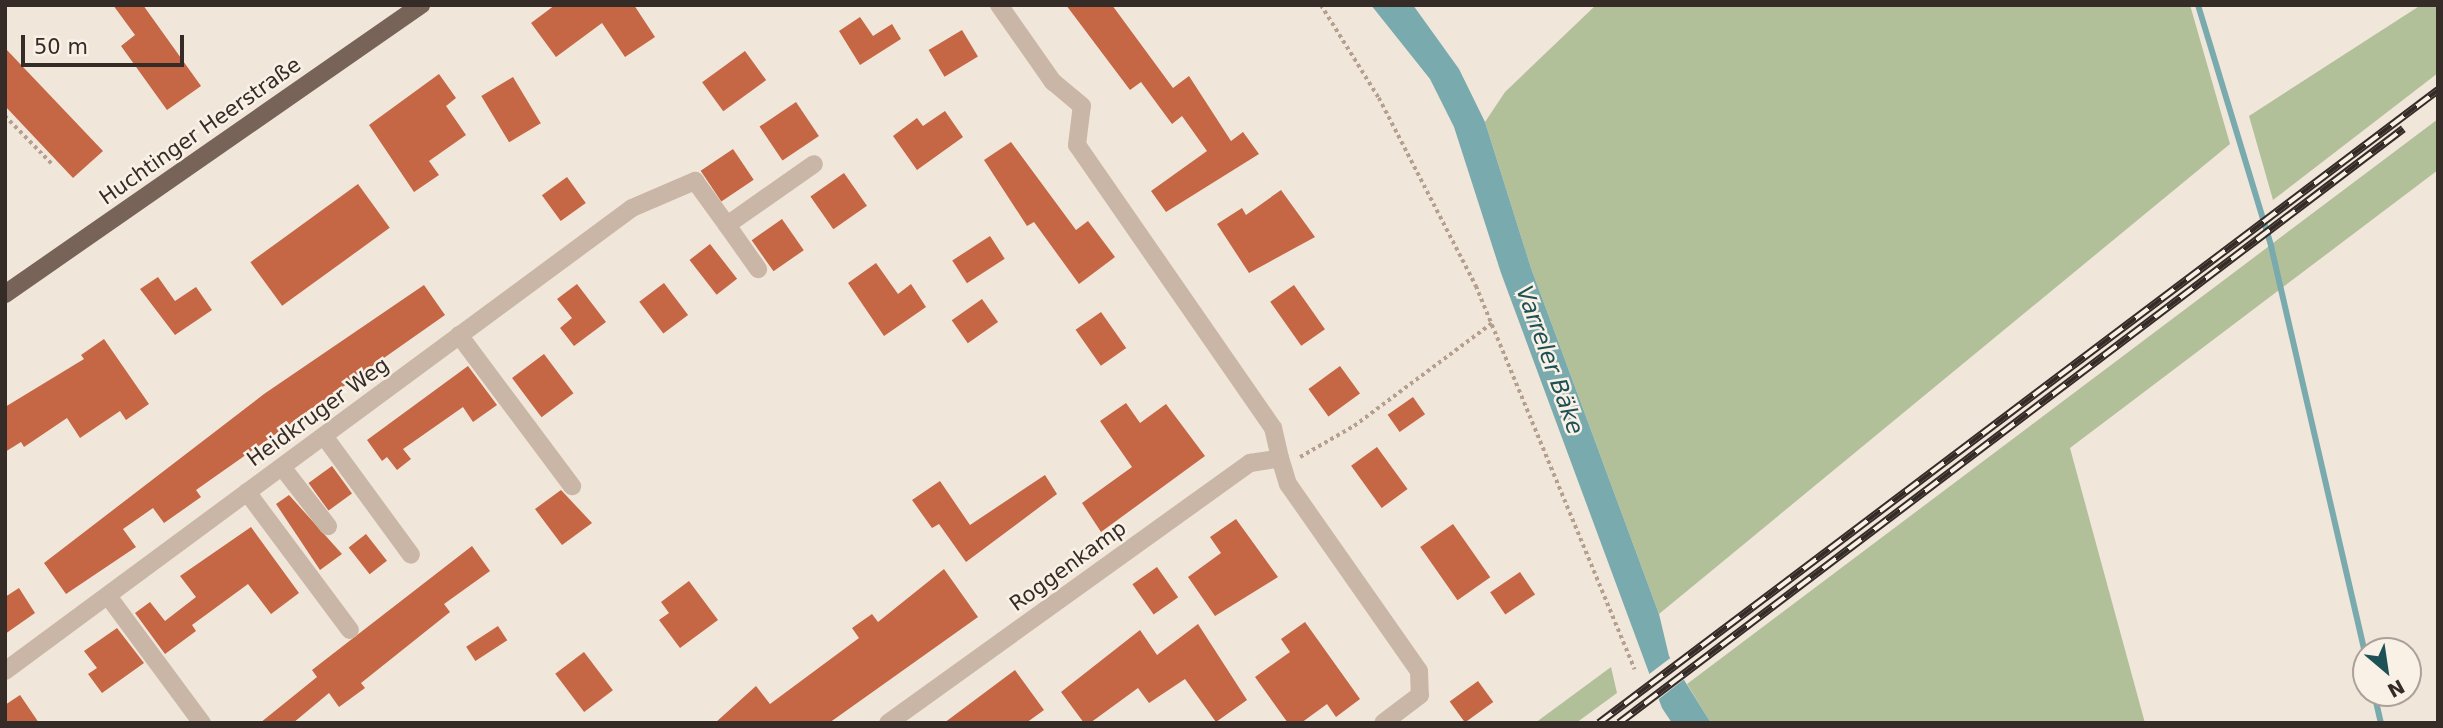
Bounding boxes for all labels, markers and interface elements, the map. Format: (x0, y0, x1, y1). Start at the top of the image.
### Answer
scale bar (24, 21, 187, 65)
text: 50 m (34, 35, 88, 59)
street label: Huchtinger Heerstraße (94, 52, 306, 210)
water label: Varreler Bäke (1510, 282, 1590, 438)
street label: Heidkruger Weg (242, 352, 394, 472)
street label: Roggenkamp (1005, 515, 1131, 617)
north arrow (2352, 637, 2422, 707)
text: N (2384, 675, 2409, 702)

